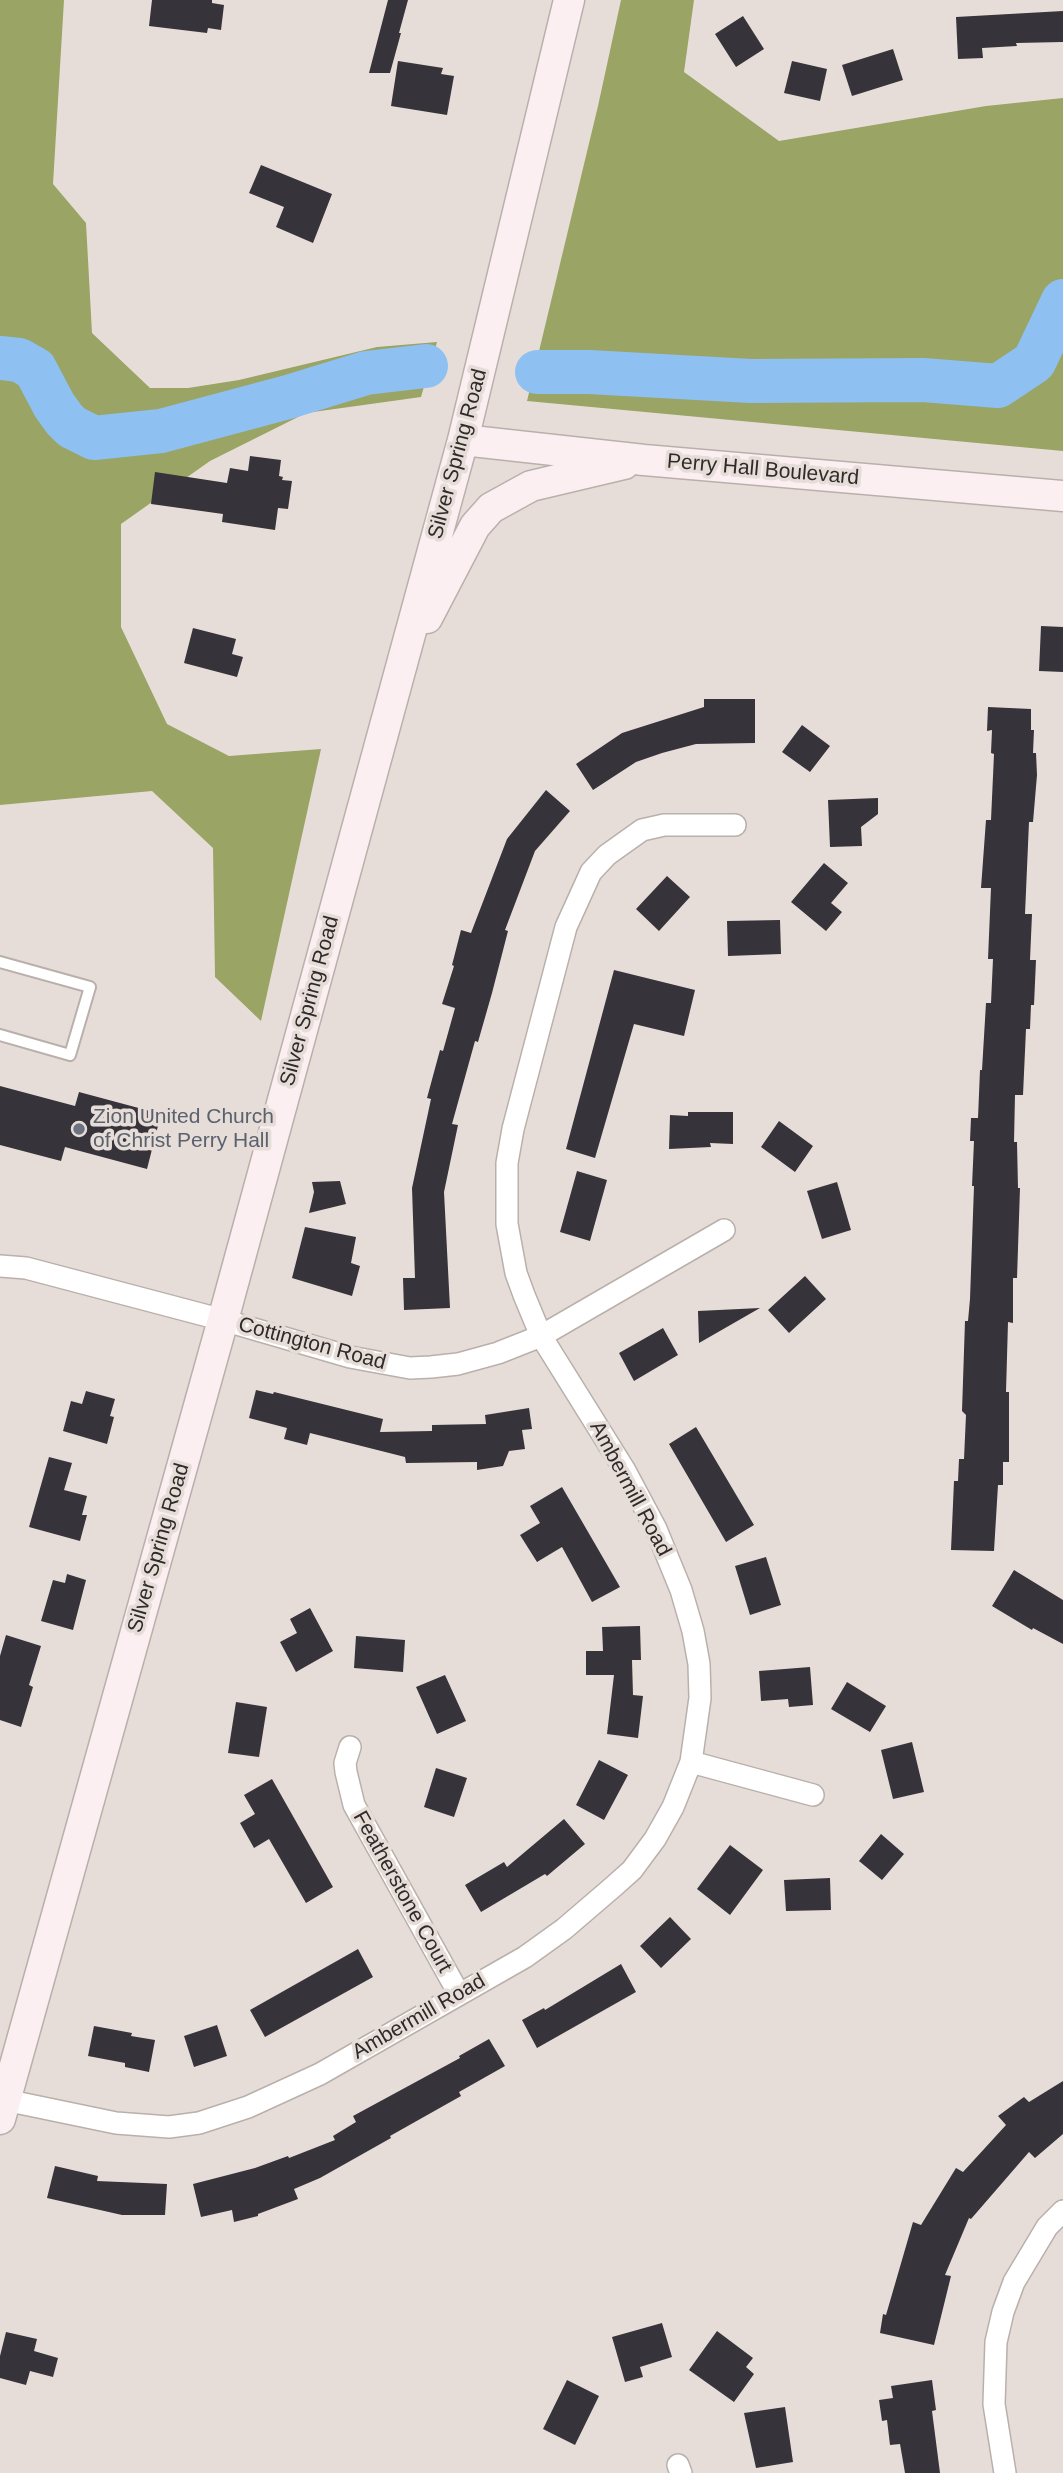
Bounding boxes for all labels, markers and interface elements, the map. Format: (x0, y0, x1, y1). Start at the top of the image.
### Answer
street label: Silver Spring Road (423, 366, 493, 542)
street label: Perry Hall Boulevard (666, 449, 860, 491)
street label: Silver Spring Road (275, 913, 345, 1089)
place label: Zion United Church of Christ Perry Hall (93, 1104, 274, 1154)
marker: Zion United Church of Christ Perry Hall (71, 1121, 87, 1137)
street label: Cottington Road (235, 1312, 389, 1376)
street label: Ambermill Road (584, 1417, 676, 1561)
street label: Silver Spring Road (123, 1460, 195, 1636)
street label: Featherstone Court (347, 1807, 457, 1977)
street label: Ambermill Road (348, 1969, 490, 2065)

